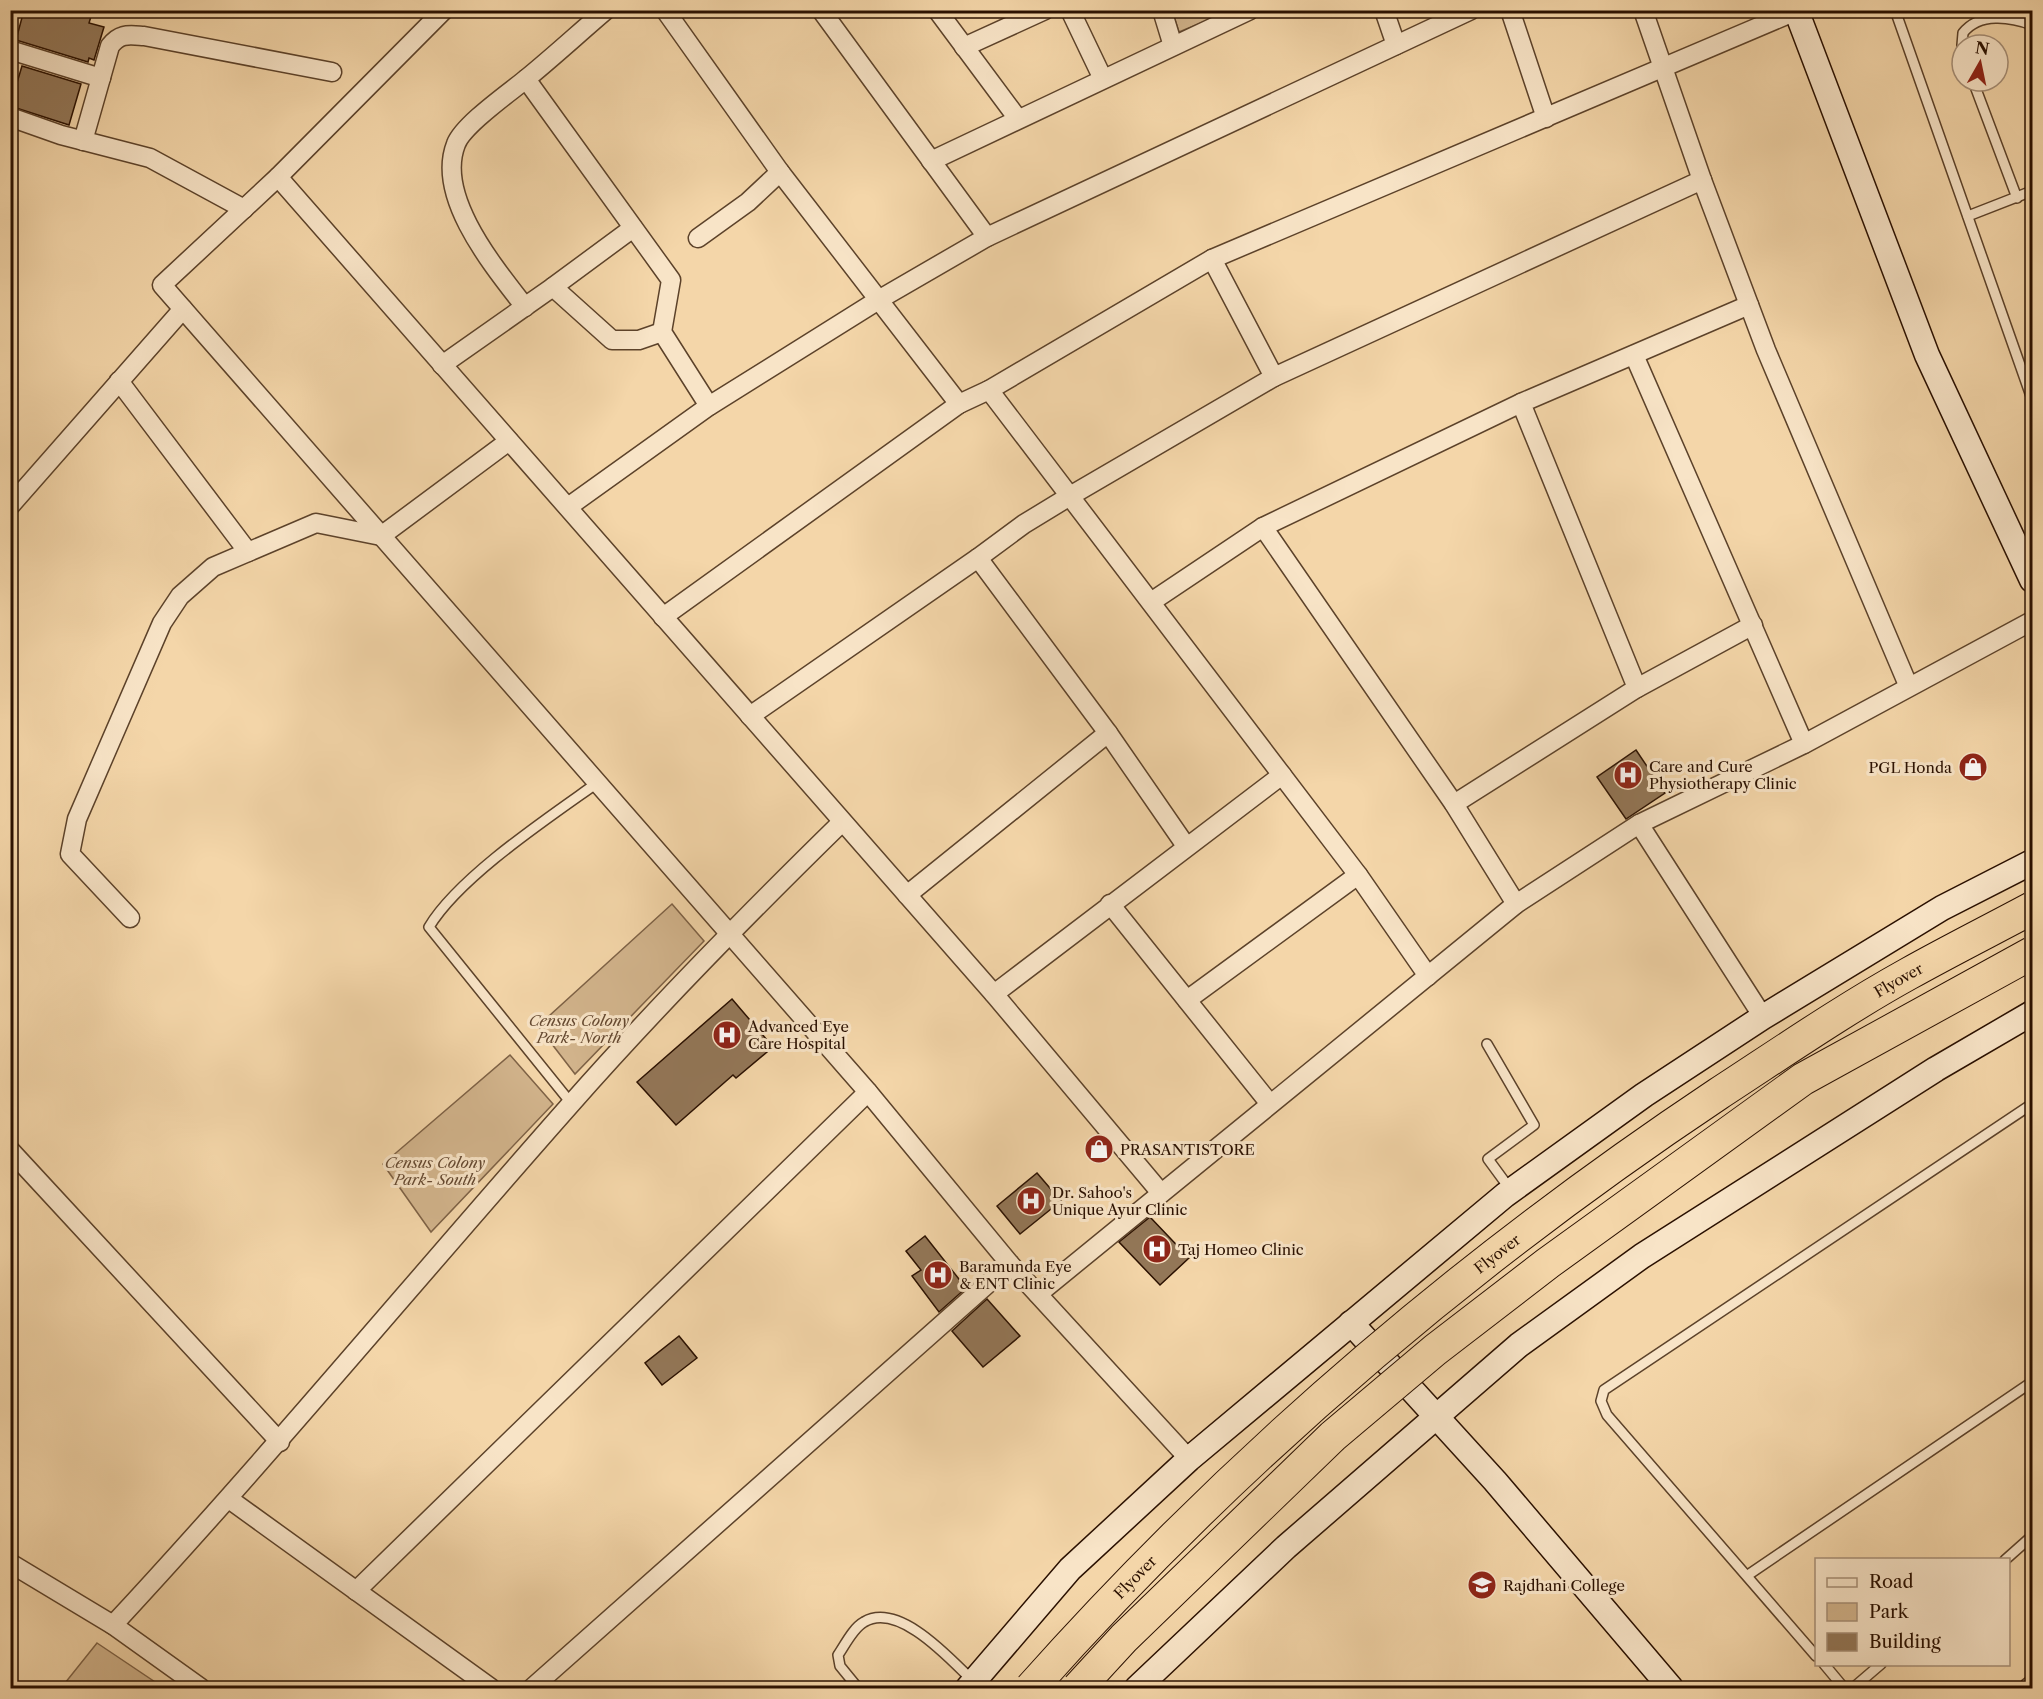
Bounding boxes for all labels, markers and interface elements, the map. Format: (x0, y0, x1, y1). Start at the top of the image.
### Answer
north arrow (1950, 33, 2010, 93)
text: N (1974, 37, 1991, 59)
shop icon: PGL Honda (1957, 751, 1989, 783)
place label: Care and Cure Physiotherapy Clinic (1649, 757, 1797, 793)
place label: PGL Honda (1868, 758, 1952, 777)
hospital icon: Care and Cure Physiotherapy Clinic (1612, 759, 1644, 791)
street label: Flyover (1870, 958, 1926, 1001)
park label: Census Colony Park- North (529, 1011, 630, 1047)
place label: Advanced Eye Care Hospital (747, 1017, 849, 1053)
hospital icon: Advanced Eye Care Hospital (711, 1019, 743, 1051)
shop icon: PRASANTISTORE (1083, 1133, 1115, 1165)
place label: PRASANTISTORE (1120, 1140, 1255, 1159)
park label: Census Colony Park- South (385, 1153, 486, 1189)
place label: Dr. Sahoo's Unique Ayur Clinic (1052, 1183, 1188, 1219)
hospital icon: Dr. Sahoo's Unique Ayur Clinic (1015, 1185, 1047, 1217)
street label: Flyover (1470, 1229, 1524, 1277)
hospital icon: Taj Homeo Clinic (1141, 1233, 1173, 1265)
place label: Taj Homeo Clinic (1178, 1240, 1304, 1259)
place label: Baramunda Eye & ENT Clinic (959, 1257, 1072, 1293)
hospital icon: Baramunda Eye & ENT Clinic (922, 1259, 954, 1291)
street label: Flyover (1109, 1551, 1160, 1602)
legend (1815, 1558, 2010, 1666)
school or university icon: Rajdhani College (1466, 1569, 1498, 1601)
text: Road (1869, 1571, 1914, 1593)
place label: Rajdhani College (1503, 1576, 1625, 1595)
text: Park (1869, 1601, 1910, 1623)
text: Building (1869, 1631, 1941, 1653)

